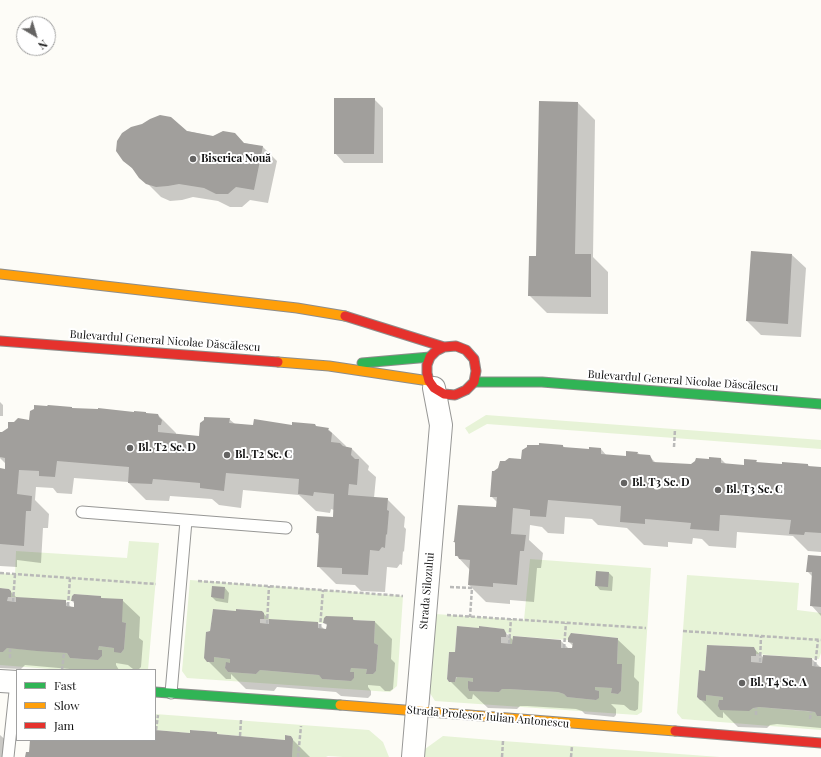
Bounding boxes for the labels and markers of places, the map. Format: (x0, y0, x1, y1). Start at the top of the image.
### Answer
place label: Biserica Nouă (201, 152, 271, 166)
marker: Biserica Nouă (188, 154, 198, 164)
place label: Bl. T2 Sc. D (138, 441, 196, 455)
marker: Bl. T2 Sc. D (125, 443, 135, 453)
place label: Bl. T2 Sc. C (235, 448, 292, 462)
marker: Bl. T2 Sc. C (222, 450, 232, 460)
place label: Bl. T3 Sc. D (632, 476, 689, 490)
marker: Bl. T3 Sc. D (619, 478, 629, 488)
place label: Bl. T3 Sc. C (726, 483, 783, 497)
marker: Bl. T3 Sc. C (713, 485, 723, 495)
place label: Bl. T4 Sc. A (750, 676, 807, 690)
marker: Bl. T4 Sc. A (737, 678, 747, 688)

